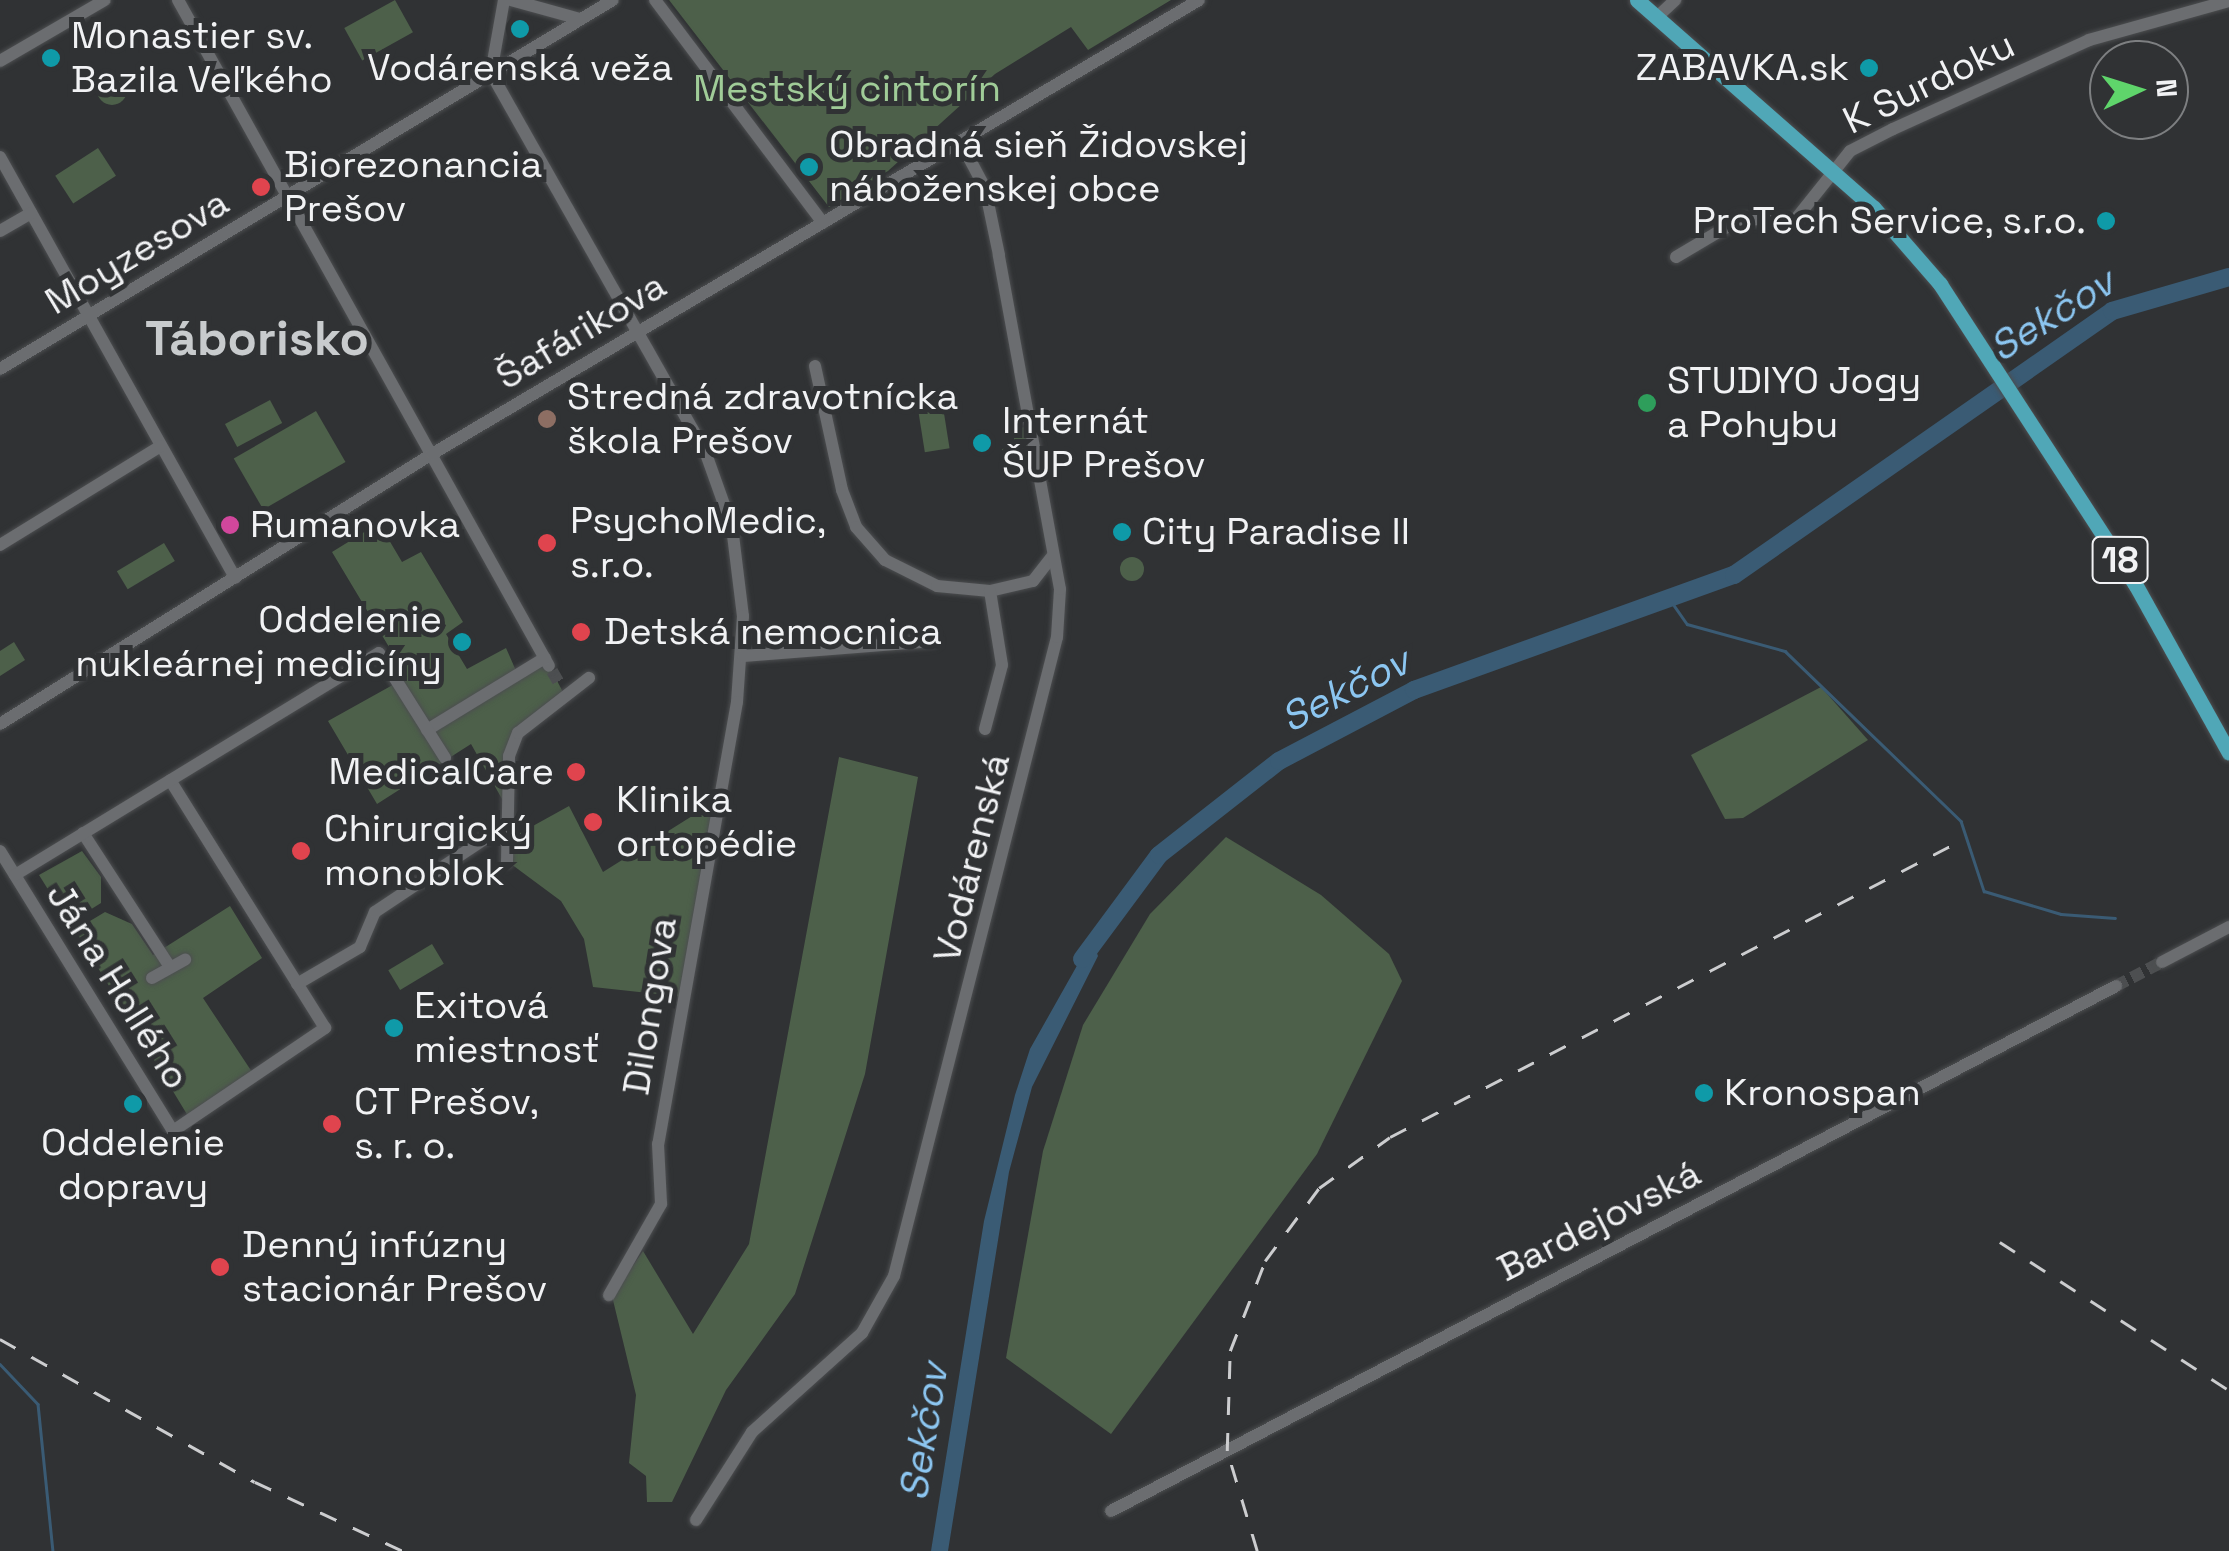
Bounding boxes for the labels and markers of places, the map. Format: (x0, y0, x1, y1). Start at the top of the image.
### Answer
place label: Monastier sv. Bazila Veľkého (71, 13, 333, 102)
marker: Vodárenská veža (509, 18, 531, 40)
place label: Vodárenská veža (367, 45, 673, 91)
place label: ZABAVKA.sk (1636, 45, 1849, 91)
marker: Monastier sv. Bazila Veľkého (40, 47, 62, 69)
marker: ZABAVKA.sk (1858, 57, 1880, 79)
place label: Obradná sieň Židovskej náboženskej obce (829, 122, 1248, 212)
place label: Biorezonancia Prešov (284, 142, 542, 232)
marker: Obradná sieň Židovskej náboženskej obce (798, 156, 820, 178)
marker: Biorezonancia Prešov (248, 174, 274, 200)
place label: ProTech Service, s.r.o. (1691, 198, 2086, 244)
marker: ProTech Service, s.r.o. (2095, 210, 2117, 232)
place label: STUDIYO Jogy a Pohybu (1667, 358, 1921, 448)
place label: Stredná zdravotnícka škola Prešov (567, 374, 958, 464)
marker: STUDIYO Jogy a Pohybu (1636, 392, 1658, 414)
place label: Internát ŠUP Prešov (1002, 398, 1205, 488)
marker: Stredná zdravotnícka škola Prešov (536, 408, 558, 430)
marker: Internát ŠUP Prešov (971, 432, 993, 454)
place label: PsychoMedic, s.r.o. (570, 498, 826, 588)
place label: Rumanovka (250, 502, 460, 548)
place label: City Paradise II (1142, 509, 1410, 555)
marker: Rumanovka (219, 514, 241, 536)
marker: City Paradise II (1111, 521, 1133, 543)
marker: PsychoMedic, s.r.o. (534, 530, 560, 556)
place label: Oddelenie nukleárnej medicíny (75, 597, 442, 686)
place label: Detská nemocnica (604, 609, 942, 655)
marker: Detská nemocnica (568, 619, 594, 645)
marker: Oddelenie nukleárnej medicíny (451, 631, 473, 653)
place label: MedicalCare (329, 749, 554, 795)
marker: MedicalCare (563, 759, 589, 785)
place label: Klinika ortopédie (616, 777, 797, 866)
place label: Chirurgický monoblok (324, 806, 532, 896)
marker: Klinika ortopédie (580, 809, 606, 835)
marker: Chirurgický monoblok (288, 838, 314, 864)
place label: Exitová miestnosť (414, 983, 599, 1072)
marker: Exitová miestnosť (383, 1017, 405, 1039)
place label: Kronospan (1724, 1070, 1921, 1116)
place label: CT Prešov, s. r. o. (354, 1079, 540, 1168)
marker: Kronospan (1693, 1082, 1715, 1104)
marker: Oddelenie dopravy (122, 1093, 144, 1115)
marker: CT Prešov, s. r. o. (319, 1111, 345, 1137)
place label: Oddelenie dopravy (41, 1120, 225, 1210)
place label: Denný infúzny stacionár Prešov (242, 1222, 547, 1312)
marker: Denný infúzny stacionár Prešov (207, 1254, 233, 1280)

